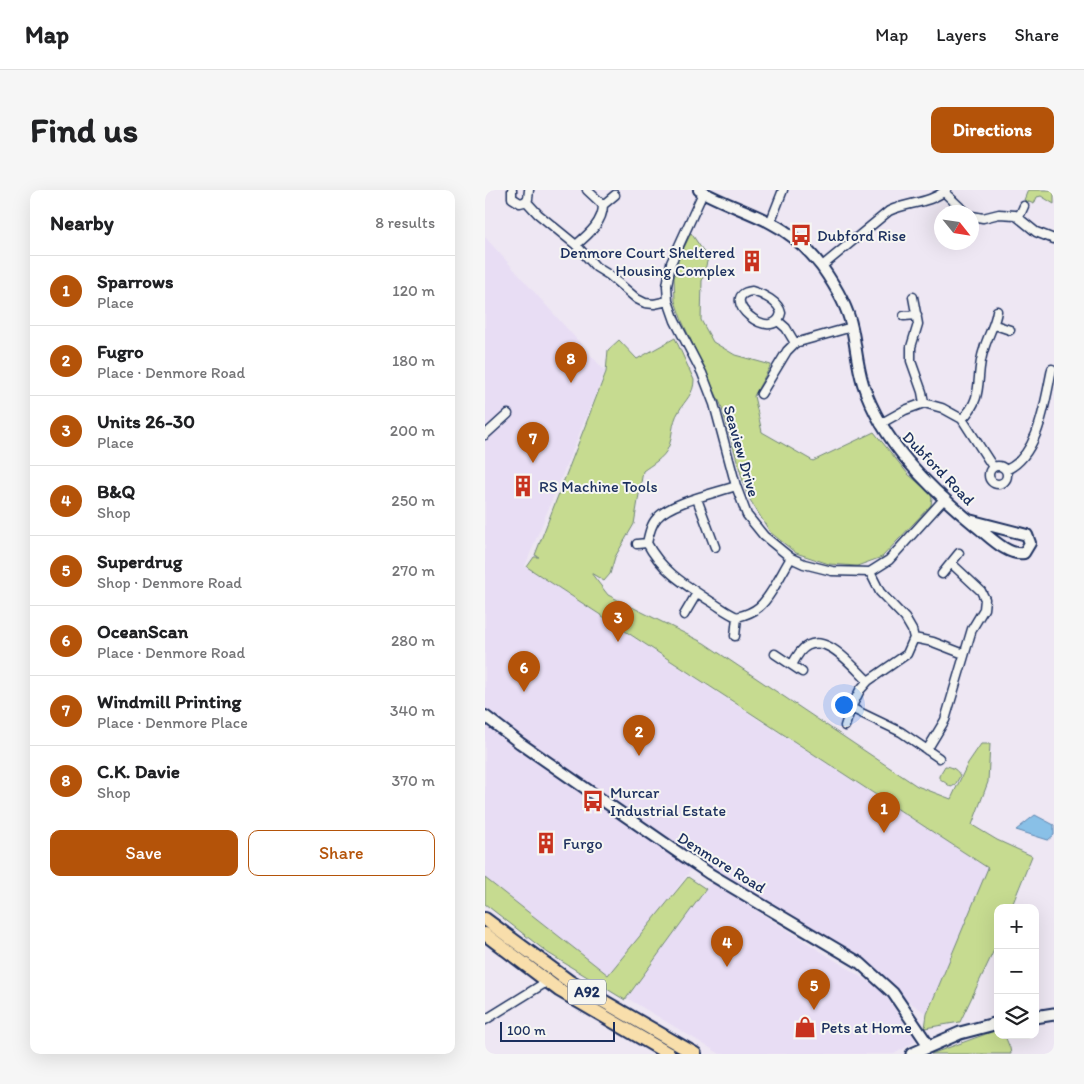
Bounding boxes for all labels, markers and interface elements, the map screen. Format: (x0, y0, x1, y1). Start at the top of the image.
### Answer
text: Map (25, 20, 69, 49)
text: Map (875, 24, 908, 46)
text: Layers (936, 24, 986, 46)
text: Share (1014, 24, 1059, 46)
button: Directions (931, 107, 1054, 153)
text: Find us (30, 109, 138, 151)
north arrow (934, 205, 979, 250)
text: Nearby (50, 210, 114, 235)
text: 8 results (375, 213, 435, 232)
bus stop icon: Dubford Rise (788, 222, 814, 248)
place label: Dubford Rise (817, 226, 906, 245)
place label: Denmore Court Sheltered Housing Complex (560, 243, 735, 280)
building icon: Denmore Court Sheltered Housing Complex (739, 248, 765, 274)
text: Sparrows (97, 270, 173, 293)
text: 1 (62, 281, 70, 300)
text: 120 m (392, 281, 435, 300)
text: Place (97, 293, 134, 312)
text: Fugro (97, 340, 144, 363)
pin: 8 (555, 342, 587, 383)
text: 2 (62, 351, 70, 370)
text: 180 m (392, 351, 435, 370)
text: Place · Denmore Road (97, 363, 245, 382)
street label: Seaview Drive (719, 403, 764, 499)
text: Units 26-30 (97, 410, 195, 433)
text: 3 (62, 421, 70, 440)
text: 200 m (390, 421, 435, 440)
pin: 7 (517, 422, 549, 463)
street label: Dubford Road (899, 427, 979, 510)
text: Place (97, 433, 134, 452)
building icon: RS Machine Tools (510, 473, 536, 499)
place label: RS Machine Tools (539, 477, 658, 496)
text: B&Q (97, 480, 135, 503)
text: 4 (61, 491, 71, 510)
text: 250 m (391, 491, 435, 510)
text: Shop (97, 503, 131, 522)
text: Superdrug (97, 550, 183, 573)
text: 5 (62, 561, 70, 580)
text: 270 m (392, 561, 435, 580)
text: Shop · Denmore Road (97, 573, 242, 592)
pin: 3 (602, 601, 634, 642)
text: OceanScan (97, 620, 188, 643)
text: 6 (62, 631, 70, 650)
text: 280 m (391, 631, 435, 650)
text: Place · Denmore Road (97, 643, 245, 662)
pin: 6 (508, 651, 540, 692)
text: Windmill Printing (97, 690, 241, 713)
your location (831, 692, 857, 718)
text: 7 (62, 701, 70, 720)
text: 340 m (390, 701, 435, 720)
text: Place · Denmore Place (97, 713, 248, 732)
pin: 2 (623, 715, 655, 756)
text: C.K. Davie (97, 760, 180, 783)
text: 8 (62, 771, 70, 790)
text: 370 m (391, 771, 435, 790)
text: Shop (97, 783, 131, 802)
place label: Murcar Industrial Estate (610, 783, 726, 820)
bus stop icon: Murcar Industrial Estate (580, 788, 606, 814)
pin: 1 (868, 792, 900, 833)
street label: Denmore Road (674, 828, 769, 897)
button: Save (50, 830, 238, 876)
button: Share (248, 830, 435, 876)
building icon: Furgo (533, 830, 559, 856)
place label: Furgo (563, 834, 603, 853)
map controls (994, 904, 1039, 1039)
button: + (994, 904, 1039, 949)
pin: 4 (711, 926, 743, 967)
button: − (994, 949, 1039, 994)
pin: 5 (798, 969, 830, 1010)
road number: A92 (568, 980, 606, 1004)
button: layers (994, 994, 1039, 1039)
shop icon: Pets at Home (792, 1014, 818, 1040)
place label: Pets at Home (821, 1018, 912, 1037)
scale bar (500, 1019, 615, 1042)
text: 100 m (507, 1022, 546, 1039)

